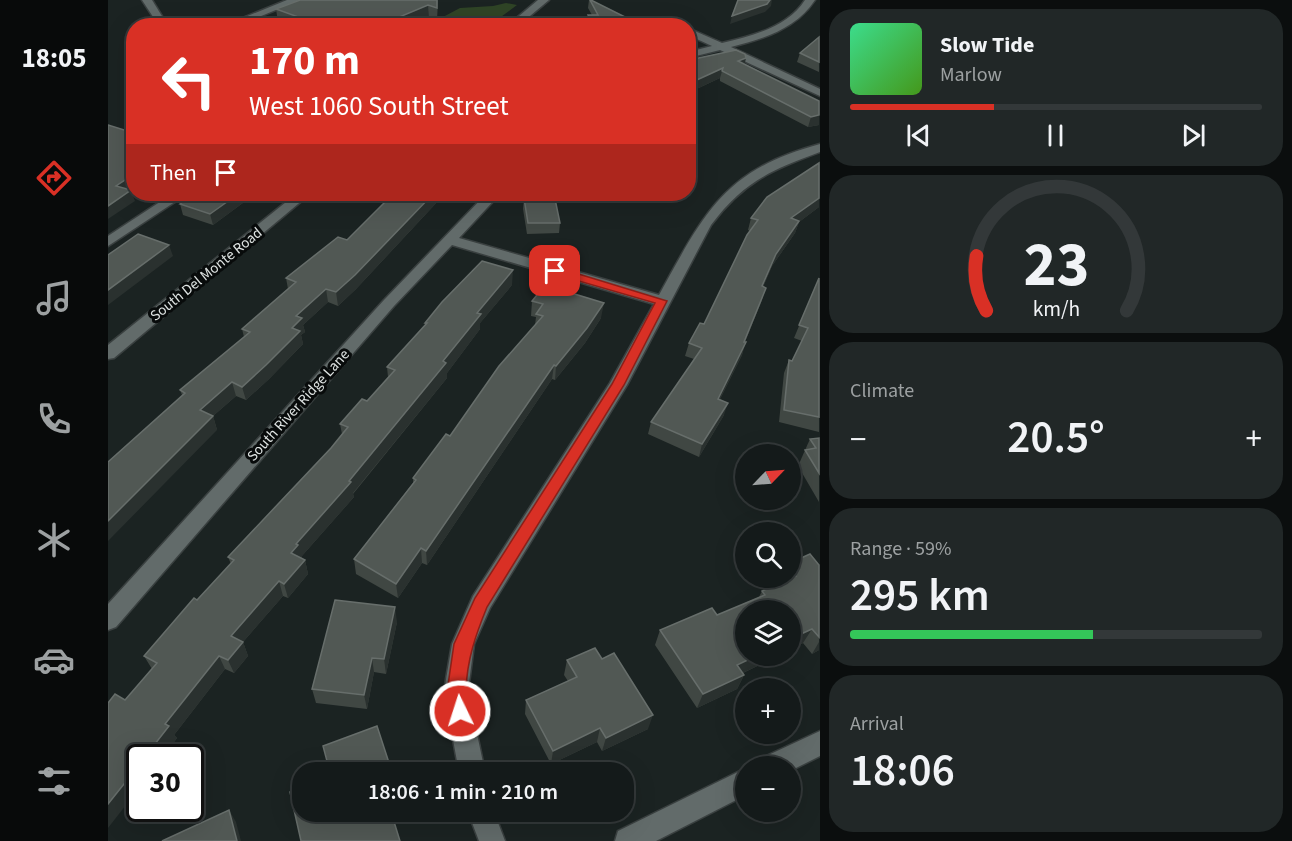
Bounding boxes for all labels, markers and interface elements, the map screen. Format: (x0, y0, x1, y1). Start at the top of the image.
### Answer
text: Slow Tide (940, 29, 1034, 61)
text: 170 m (249, 31, 360, 91)
text: 18:05 (21, 39, 87, 78)
icon: left (150, 42, 228, 120)
text: Marlow (940, 61, 1002, 89)
text: West 1060 South Street (249, 87, 509, 126)
icon: previous (902, 119, 935, 152)
icon: pause (1039, 119, 1072, 152)
icon: next (1177, 119, 1210, 152)
icon: arrive (209, 156, 242, 189)
icon: directions (33, 157, 75, 199)
text: Then (150, 157, 197, 189)
text: 23 (1023, 221, 1089, 310)
street label: South Del Monte Road (146, 223, 267, 326)
pin (529, 245, 580, 296)
icon: arrive (538, 254, 571, 287)
icon: music (33, 277, 75, 319)
text: km/h (1032, 295, 1080, 326)
street label: South River Ridge Lane (242, 345, 354, 466)
text: Climate (850, 377, 914, 405)
icon: phone (33, 398, 75, 440)
text: 20.5° (1007, 406, 1105, 470)
text: − (850, 416, 866, 463)
text: + (1246, 416, 1262, 463)
north arrow (735, 444, 801, 510)
map controls (735, 444, 801, 822)
icon: climate (33, 519, 75, 561)
button: search (735, 522, 801, 588)
text: Range · 59% (850, 535, 951, 563)
text: 295 km (850, 564, 990, 628)
button: layers (735, 600, 801, 666)
icon: car (33, 639, 75, 681)
button: + (735, 678, 801, 744)
position arrow (428, 679, 492, 743)
text: Arrival (850, 710, 904, 738)
text: 18:06 (850, 739, 955, 803)
speed limit sign: 30 (126, 744, 204, 822)
button: − (735, 756, 801, 822)
icon: filters (33, 760, 75, 802)
text: 18:06 · 1 min · 210 m (368, 776, 558, 808)

